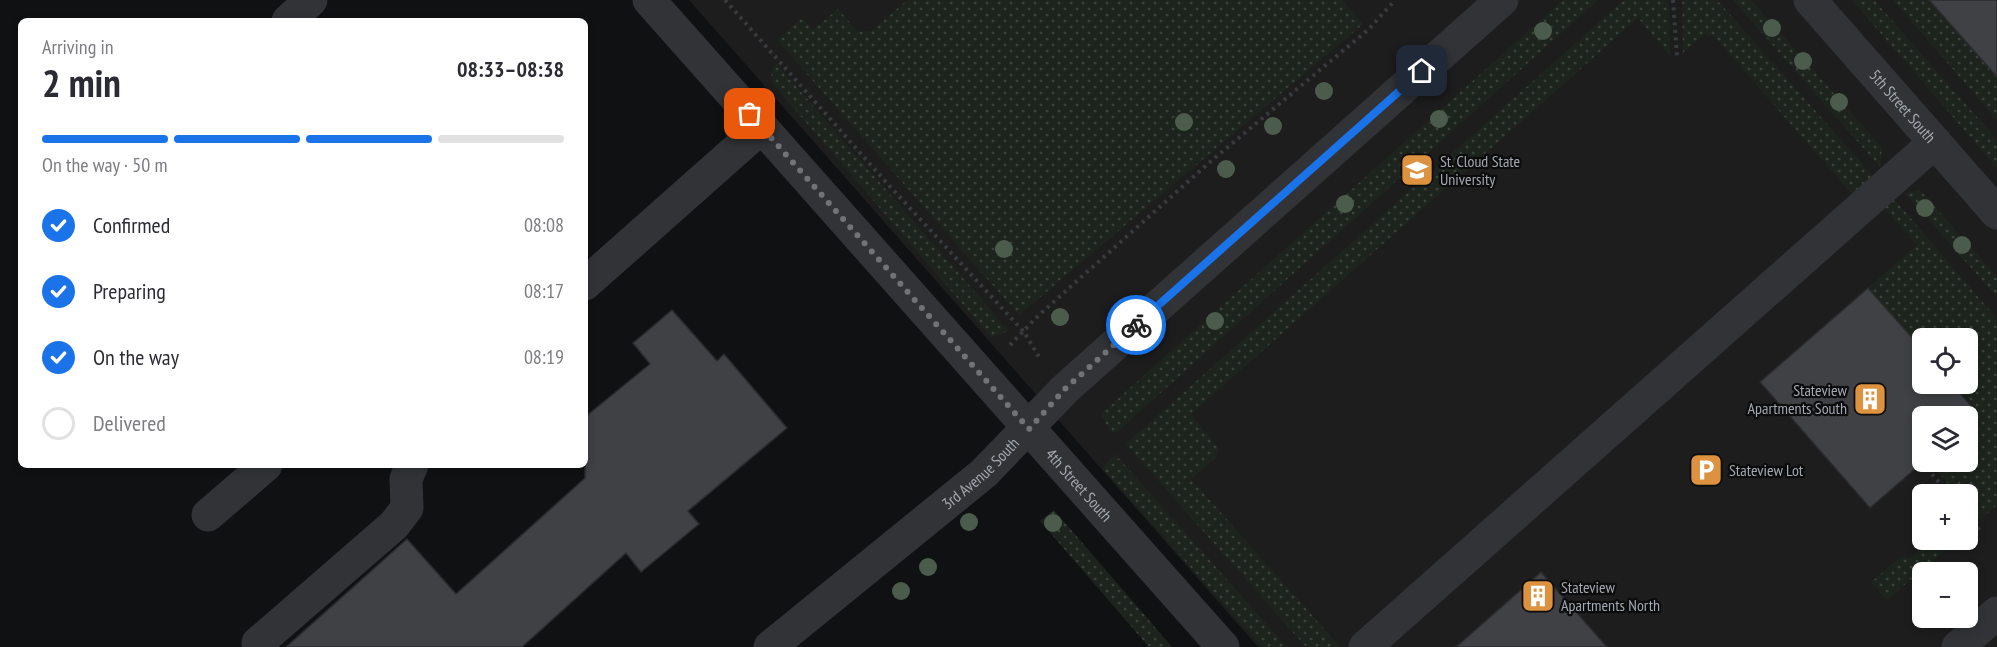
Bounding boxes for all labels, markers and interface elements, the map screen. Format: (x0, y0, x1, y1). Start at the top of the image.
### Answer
text: Arriving in (42, 34, 114, 60)
pin (1396, 45, 1447, 96)
icon: home (1405, 54, 1438, 87)
text: 08:33–08:38 (457, 55, 564, 83)
text: 2 min (42, 57, 121, 108)
street label: 5th Street South (1866, 65, 1940, 147)
pin (724, 88, 775, 139)
icon: bag (733, 97, 766, 130)
place label: St. Cloud State University (1440, 151, 1520, 189)
text: On the way · 50 m (42, 152, 168, 178)
school or university icon: St. Cloud State University (1399, 152, 1435, 188)
icon: check (42, 209, 75, 242)
text: Confirmed (93, 211, 170, 239)
text: 08:08 (524, 212, 564, 238)
icon: check (42, 275, 75, 308)
text: Preparing (93, 277, 166, 305)
text: 08:17 (524, 278, 564, 304)
courier (1106, 295, 1166, 355)
icon: bike (1120, 309, 1153, 342)
map controls (1912, 328, 1978, 628)
button: locate (1912, 328, 1978, 394)
icon: check (42, 341, 75, 374)
text: On the way (93, 343, 179, 371)
text: 08:19 (524, 344, 564, 370)
place label: Stateview Apartments South (1748, 380, 1848, 418)
building icon: Stateview Apartments South (1852, 381, 1888, 417)
button: layers (1912, 406, 1978, 472)
text: Delivered (93, 409, 166, 437)
street label: 3rd Avenue South (938, 433, 1023, 513)
street label: 4th Street South (1041, 444, 1117, 525)
parking icon: Stateview Lot (1688, 452, 1724, 488)
place label: Stateview Lot (1729, 460, 1804, 480)
button: + (1912, 484, 1978, 550)
button: − (1912, 562, 1978, 628)
place label: Stateview Apartments North (1561, 577, 1660, 615)
building icon: Stateview Apartments North (1520, 578, 1556, 614)

